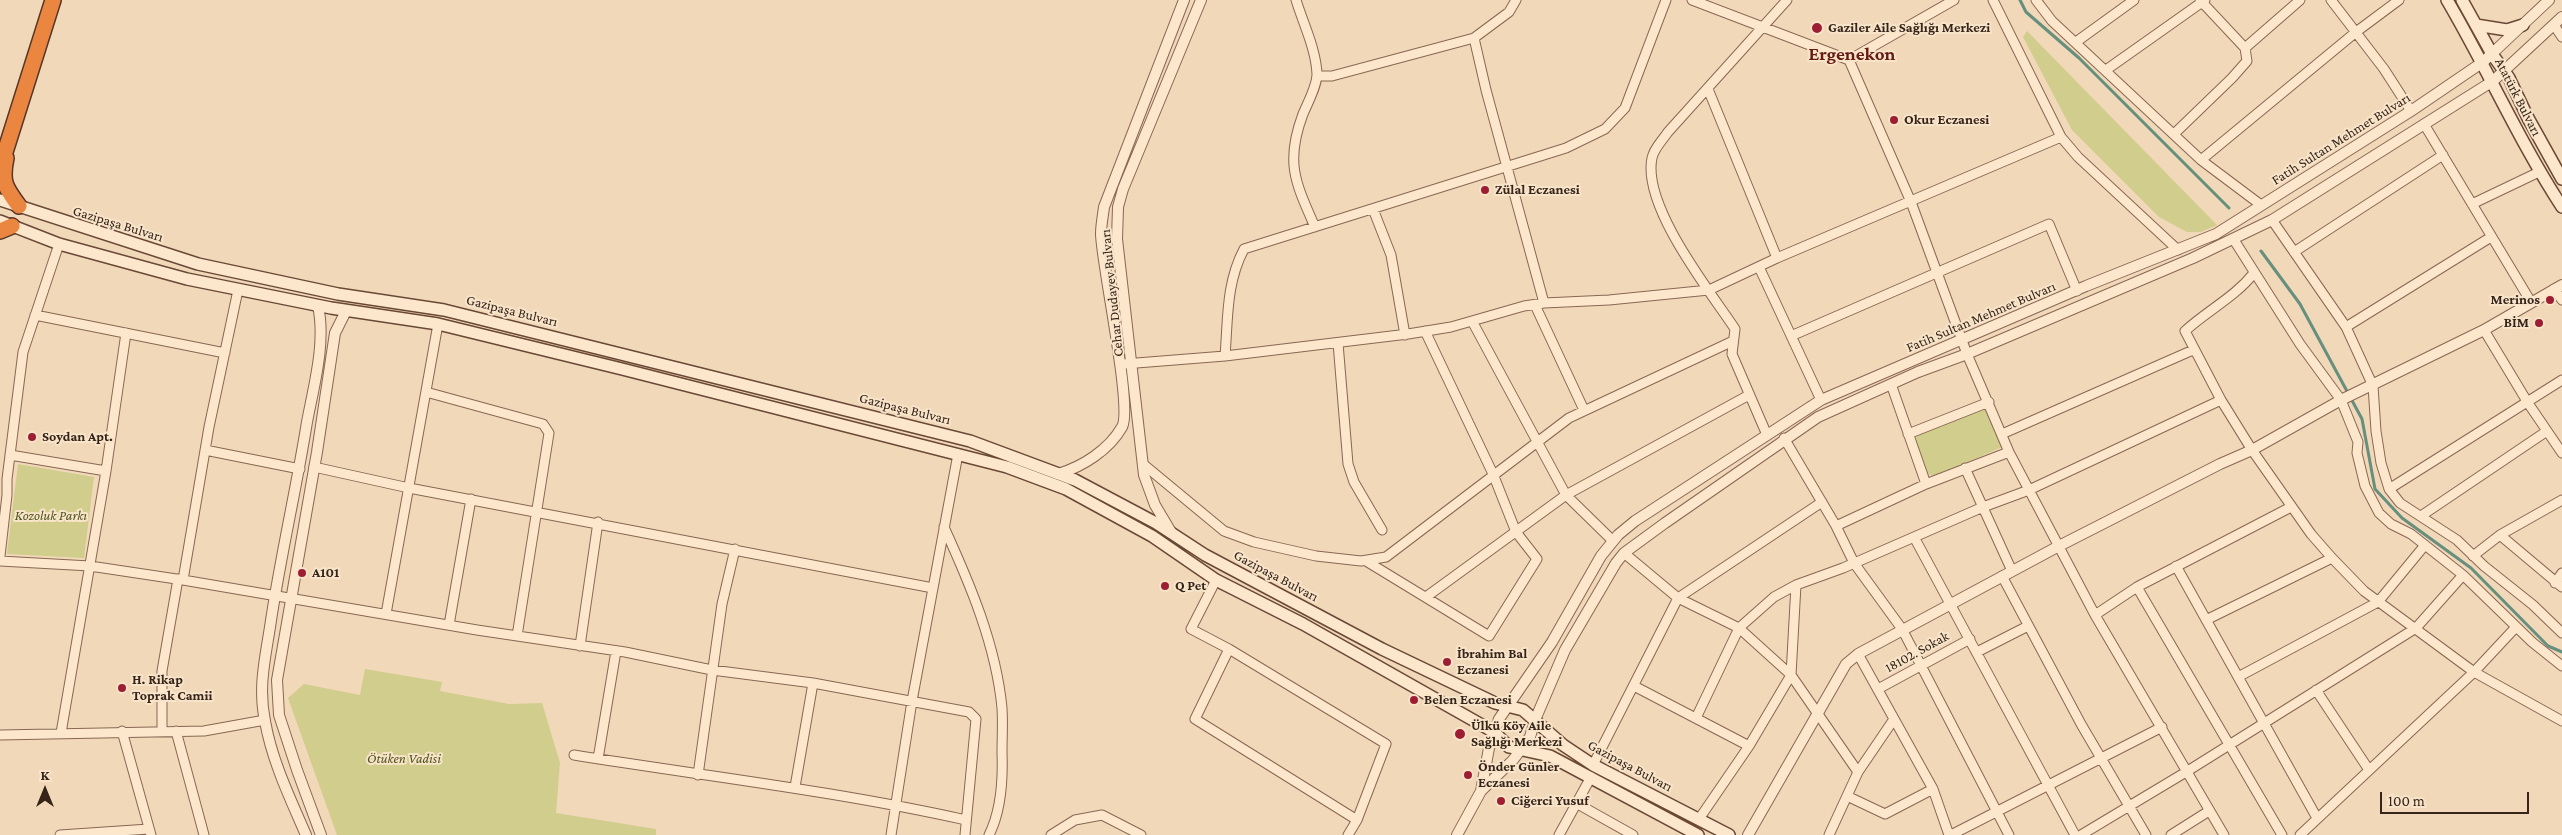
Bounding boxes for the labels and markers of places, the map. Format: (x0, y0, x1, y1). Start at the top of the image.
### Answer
place label: Gaziler Aile Sağlığı Merkezi (1828, 20, 1990, 36)
marker: Gaziler Aile Sağlığı Merkezi (1810, 21, 1824, 35)
place label: Okur Eczanesi (1904, 112, 1989, 128)
marker: Okur Eczanesi (1888, 114, 1900, 126)
place label: Zülal Eczanesi (1495, 182, 1580, 198)
marker: Zülal Eczanesi (1479, 184, 1491, 196)
place label: Merinos (2491, 292, 2540, 308)
marker: Merinos (2544, 294, 2556, 306)
place label: BİM (2504, 315, 2529, 331)
marker: BİM (2533, 317, 2545, 329)
place label: Soydan Apt. (42, 429, 113, 445)
marker: Soydan Apt. (26, 431, 38, 443)
place label: A101 (312, 565, 339, 581)
marker: A101 (296, 567, 308, 579)
place label: Q Pet (1175, 578, 1206, 594)
marker: Q Pet (1159, 580, 1171, 592)
place label: İbrahim Bal Eczanesi (1457, 646, 1527, 679)
marker: İbrahim Bal Eczanesi (1441, 656, 1453, 668)
place label: H. Rikap Toprak Camii (132, 672, 212, 704)
marker: H. Rikap Toprak Camii (116, 682, 128, 694)
place label: Belen Eczanesi (1424, 692, 1512, 708)
marker: Belen Eczanesi (1408, 694, 1420, 706)
place label: Ülkü Köy Aile Sağlığı Merkezi (1471, 718, 1562, 750)
marker: Ülkü Köy Aile Sağlığı Merkezi (1453, 727, 1467, 741)
place label: Önder Günler Eczanesi (1478, 759, 1559, 792)
marker: Önder Günler Eczanesi (1462, 769, 1474, 781)
place label: Ciğerci Yusuf (1511, 793, 1589, 809)
marker: Ciğerci Yusuf (1495, 795, 1507, 807)

